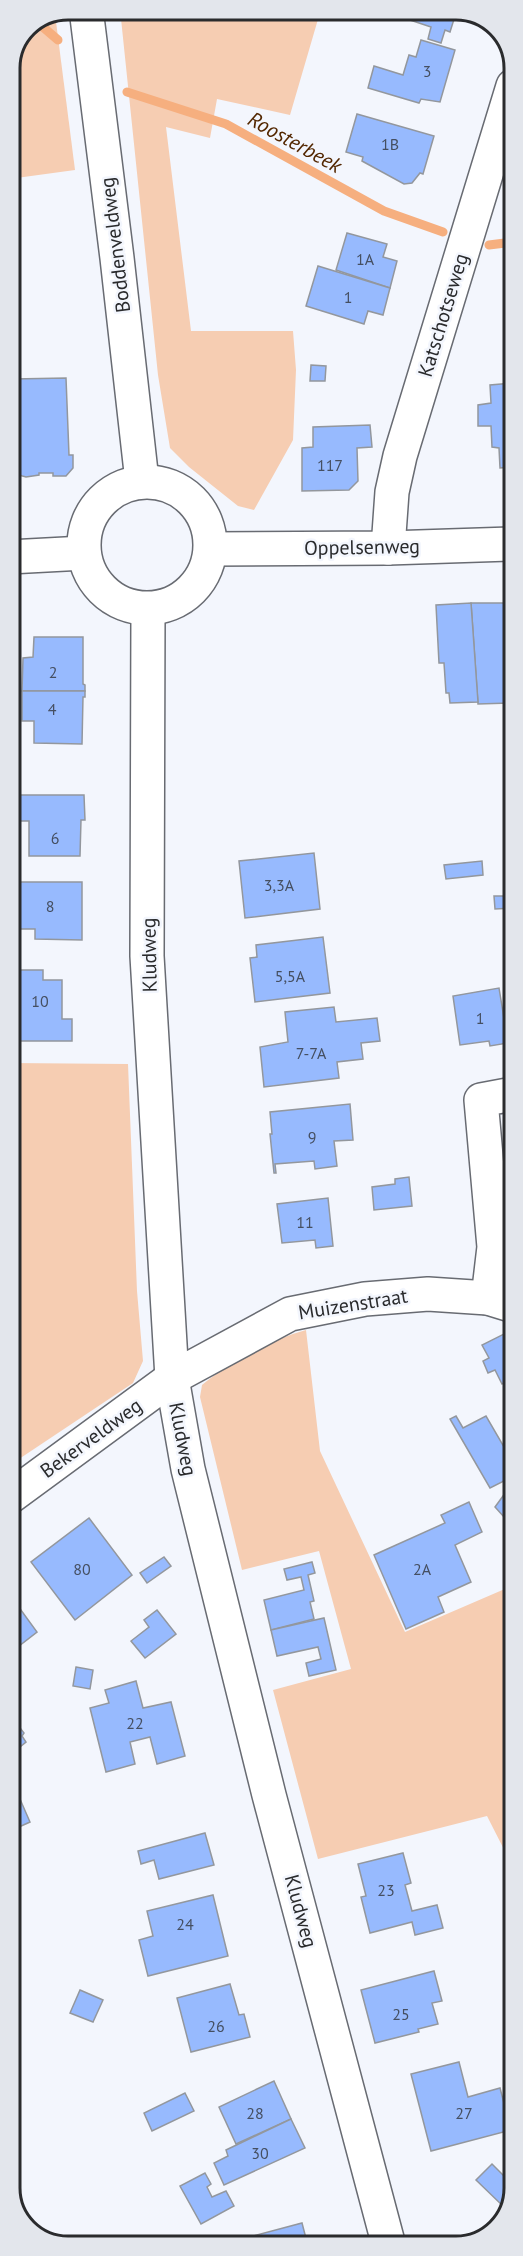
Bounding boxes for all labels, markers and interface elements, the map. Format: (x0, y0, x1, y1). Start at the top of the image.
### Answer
house number: 3 (423, 61, 431, 81)
water label: Roosterbeek (243, 105, 348, 180)
house number: 1B (381, 134, 399, 154)
street label: Boddenveldweg (94, 176, 136, 314)
house number: 1A (356, 249, 375, 269)
street label: Katschotseweg (412, 250, 474, 380)
house number: 1 (344, 287, 352, 307)
house number: 117 (317, 455, 343, 475)
street label: Oppelsenweg (304, 533, 420, 561)
house number: 2 (49, 662, 57, 682)
house number: 4 (48, 699, 57, 719)
house number: 6 (51, 828, 59, 848)
house number: 3,3A (264, 875, 295, 895)
house number: 8 (46, 896, 54, 916)
street label: Kludweg (135, 917, 163, 993)
house number: 5,5A (275, 966, 306, 986)
house number: 10 (31, 991, 49, 1011)
house number: 1 (476, 1008, 484, 1028)
house number: 7-7A (296, 1043, 327, 1063)
house number: 9 (308, 1127, 316, 1147)
house number: 11 (296, 1212, 314, 1232)
street label: Muizenstraat (296, 1282, 410, 1325)
street label: Bekerveldweg (35, 1392, 147, 1484)
street label: Kludweg (163, 1400, 203, 1478)
house number: 80 (73, 1559, 91, 1579)
house number: 2A (413, 1559, 432, 1579)
house number: 22 (126, 1713, 144, 1733)
street label: Kludweg (279, 1872, 323, 1950)
house number: 23 (377, 1880, 395, 1900)
house number: 24 (176, 1914, 194, 1934)
house number: 25 (392, 2004, 410, 2024)
house number: 26 (207, 2016, 225, 2036)
house number: 28 (246, 2103, 264, 2123)
house number: 27 (455, 2103, 473, 2123)
house number: 30 (251, 2143, 269, 2163)

